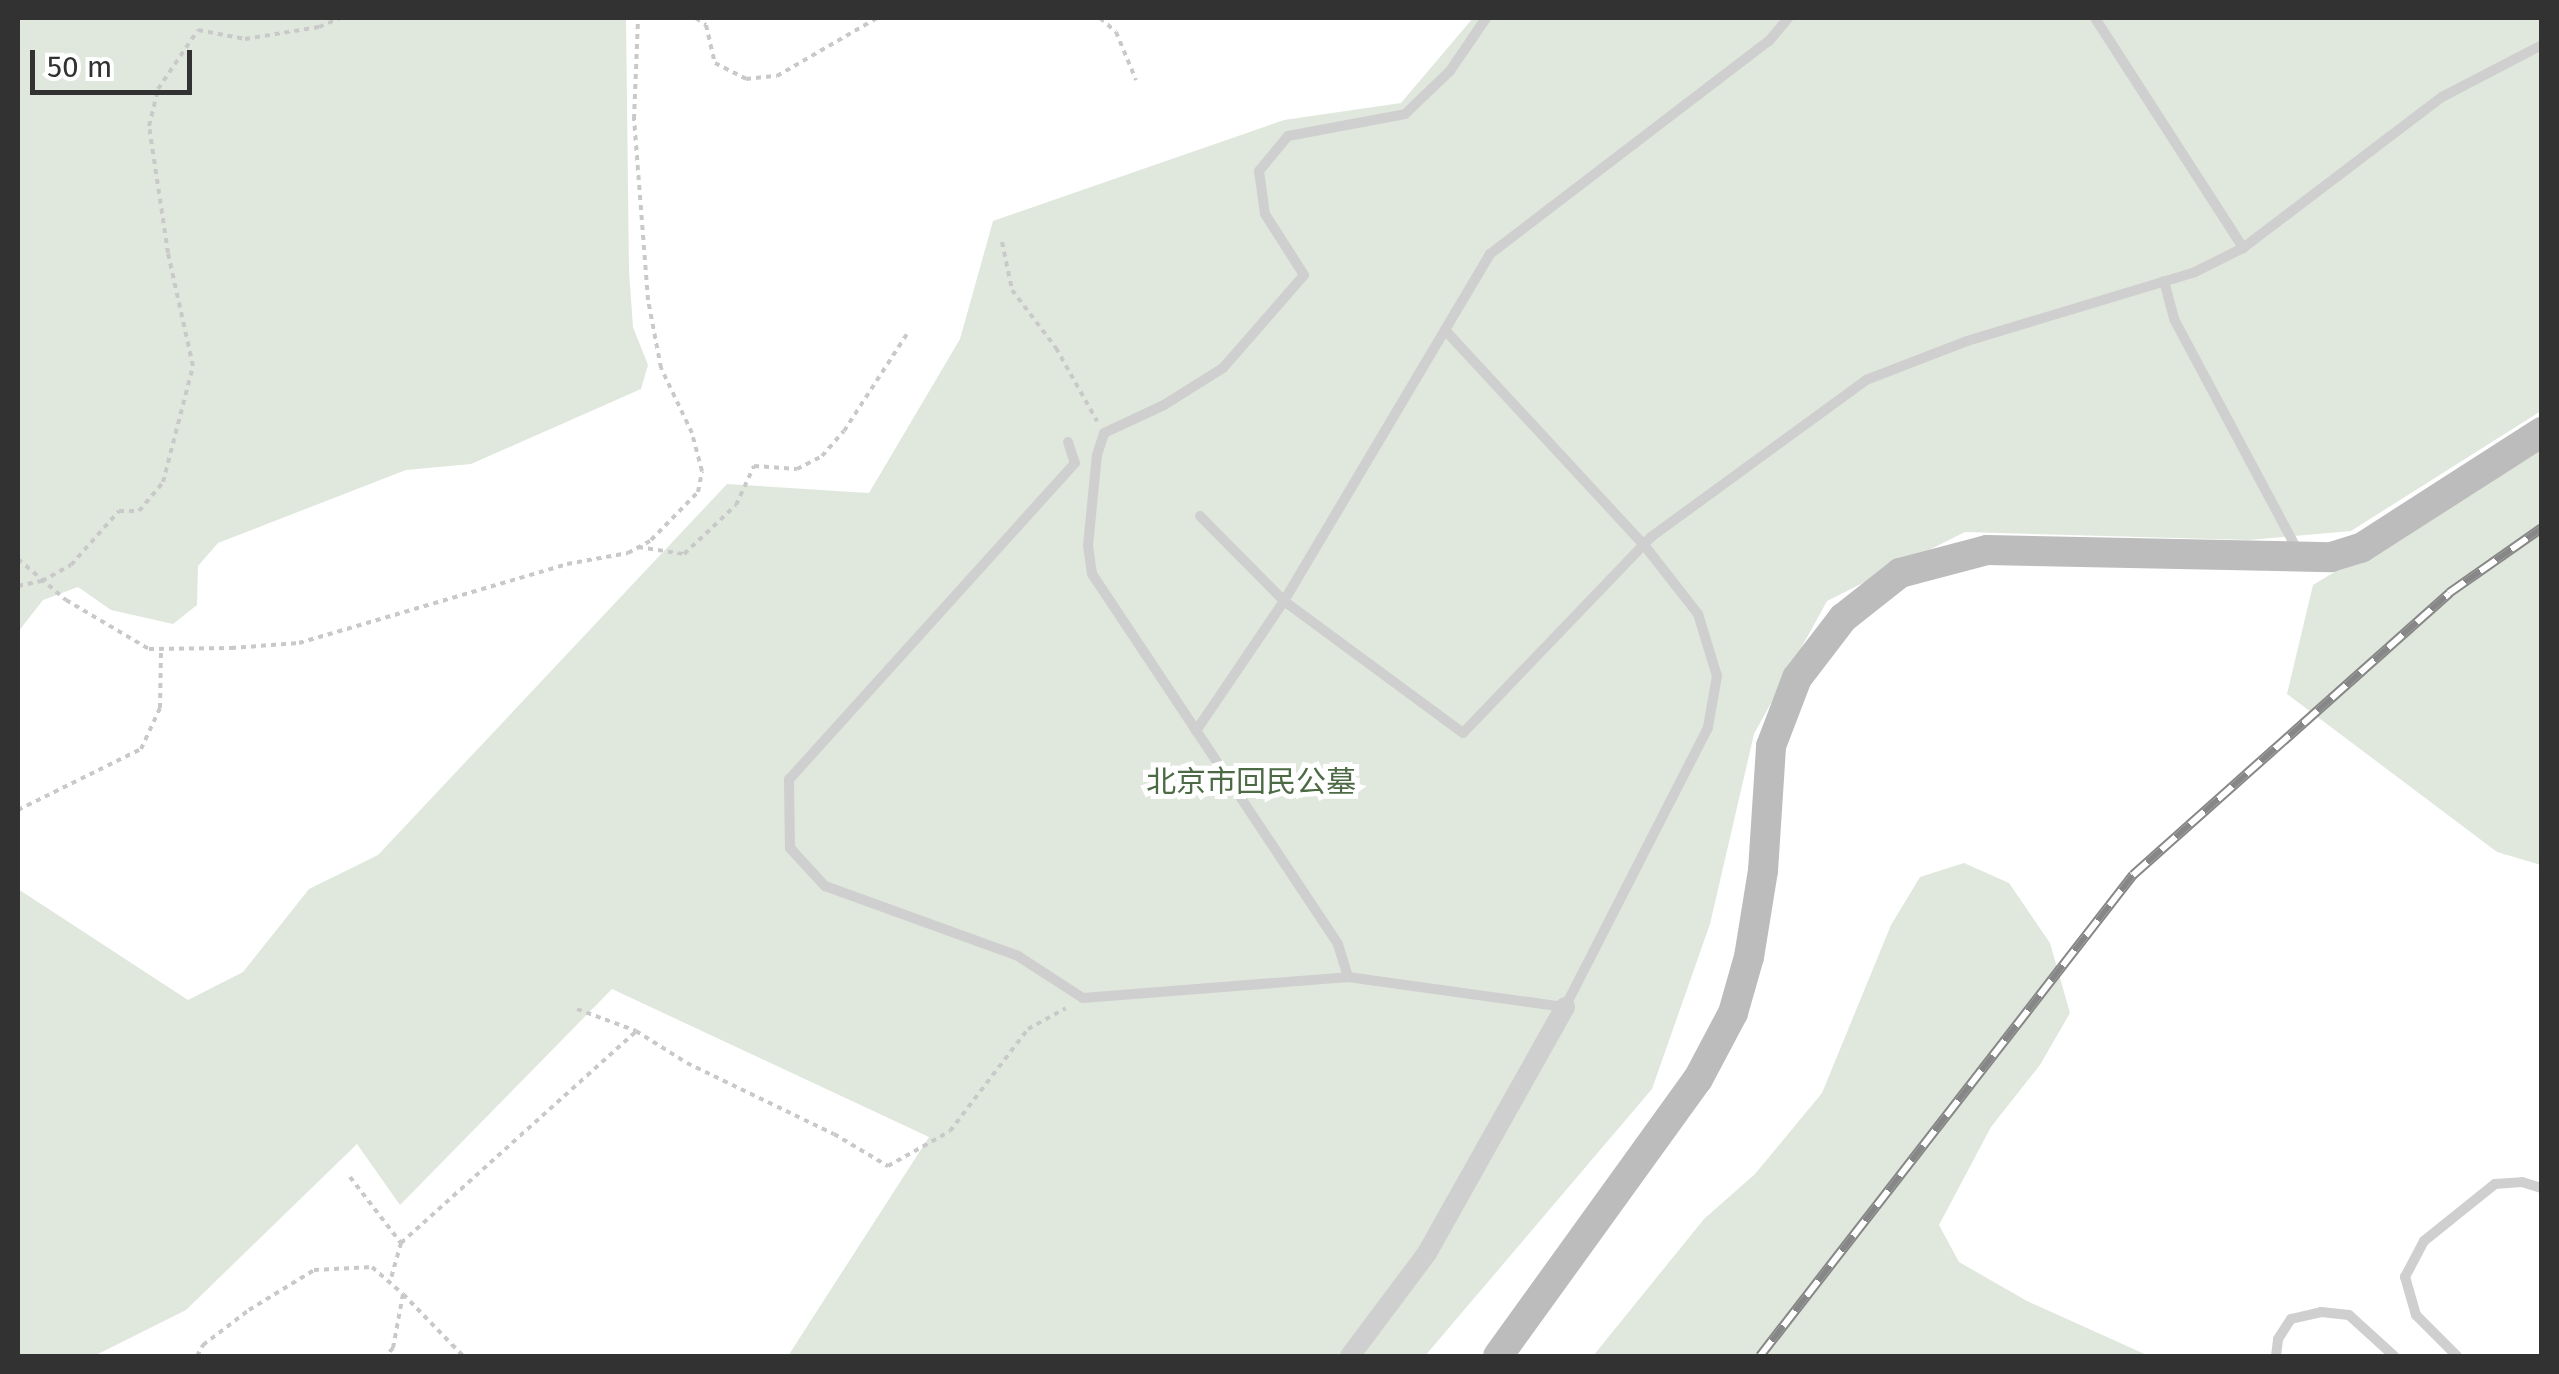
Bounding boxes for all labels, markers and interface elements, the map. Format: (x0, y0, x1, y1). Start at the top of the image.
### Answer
scale bar (35, 30, 198, 92)
text: 50 m (47, 49, 112, 85)
park label: 北京市回民公墓 (1146, 764, 1356, 800)

